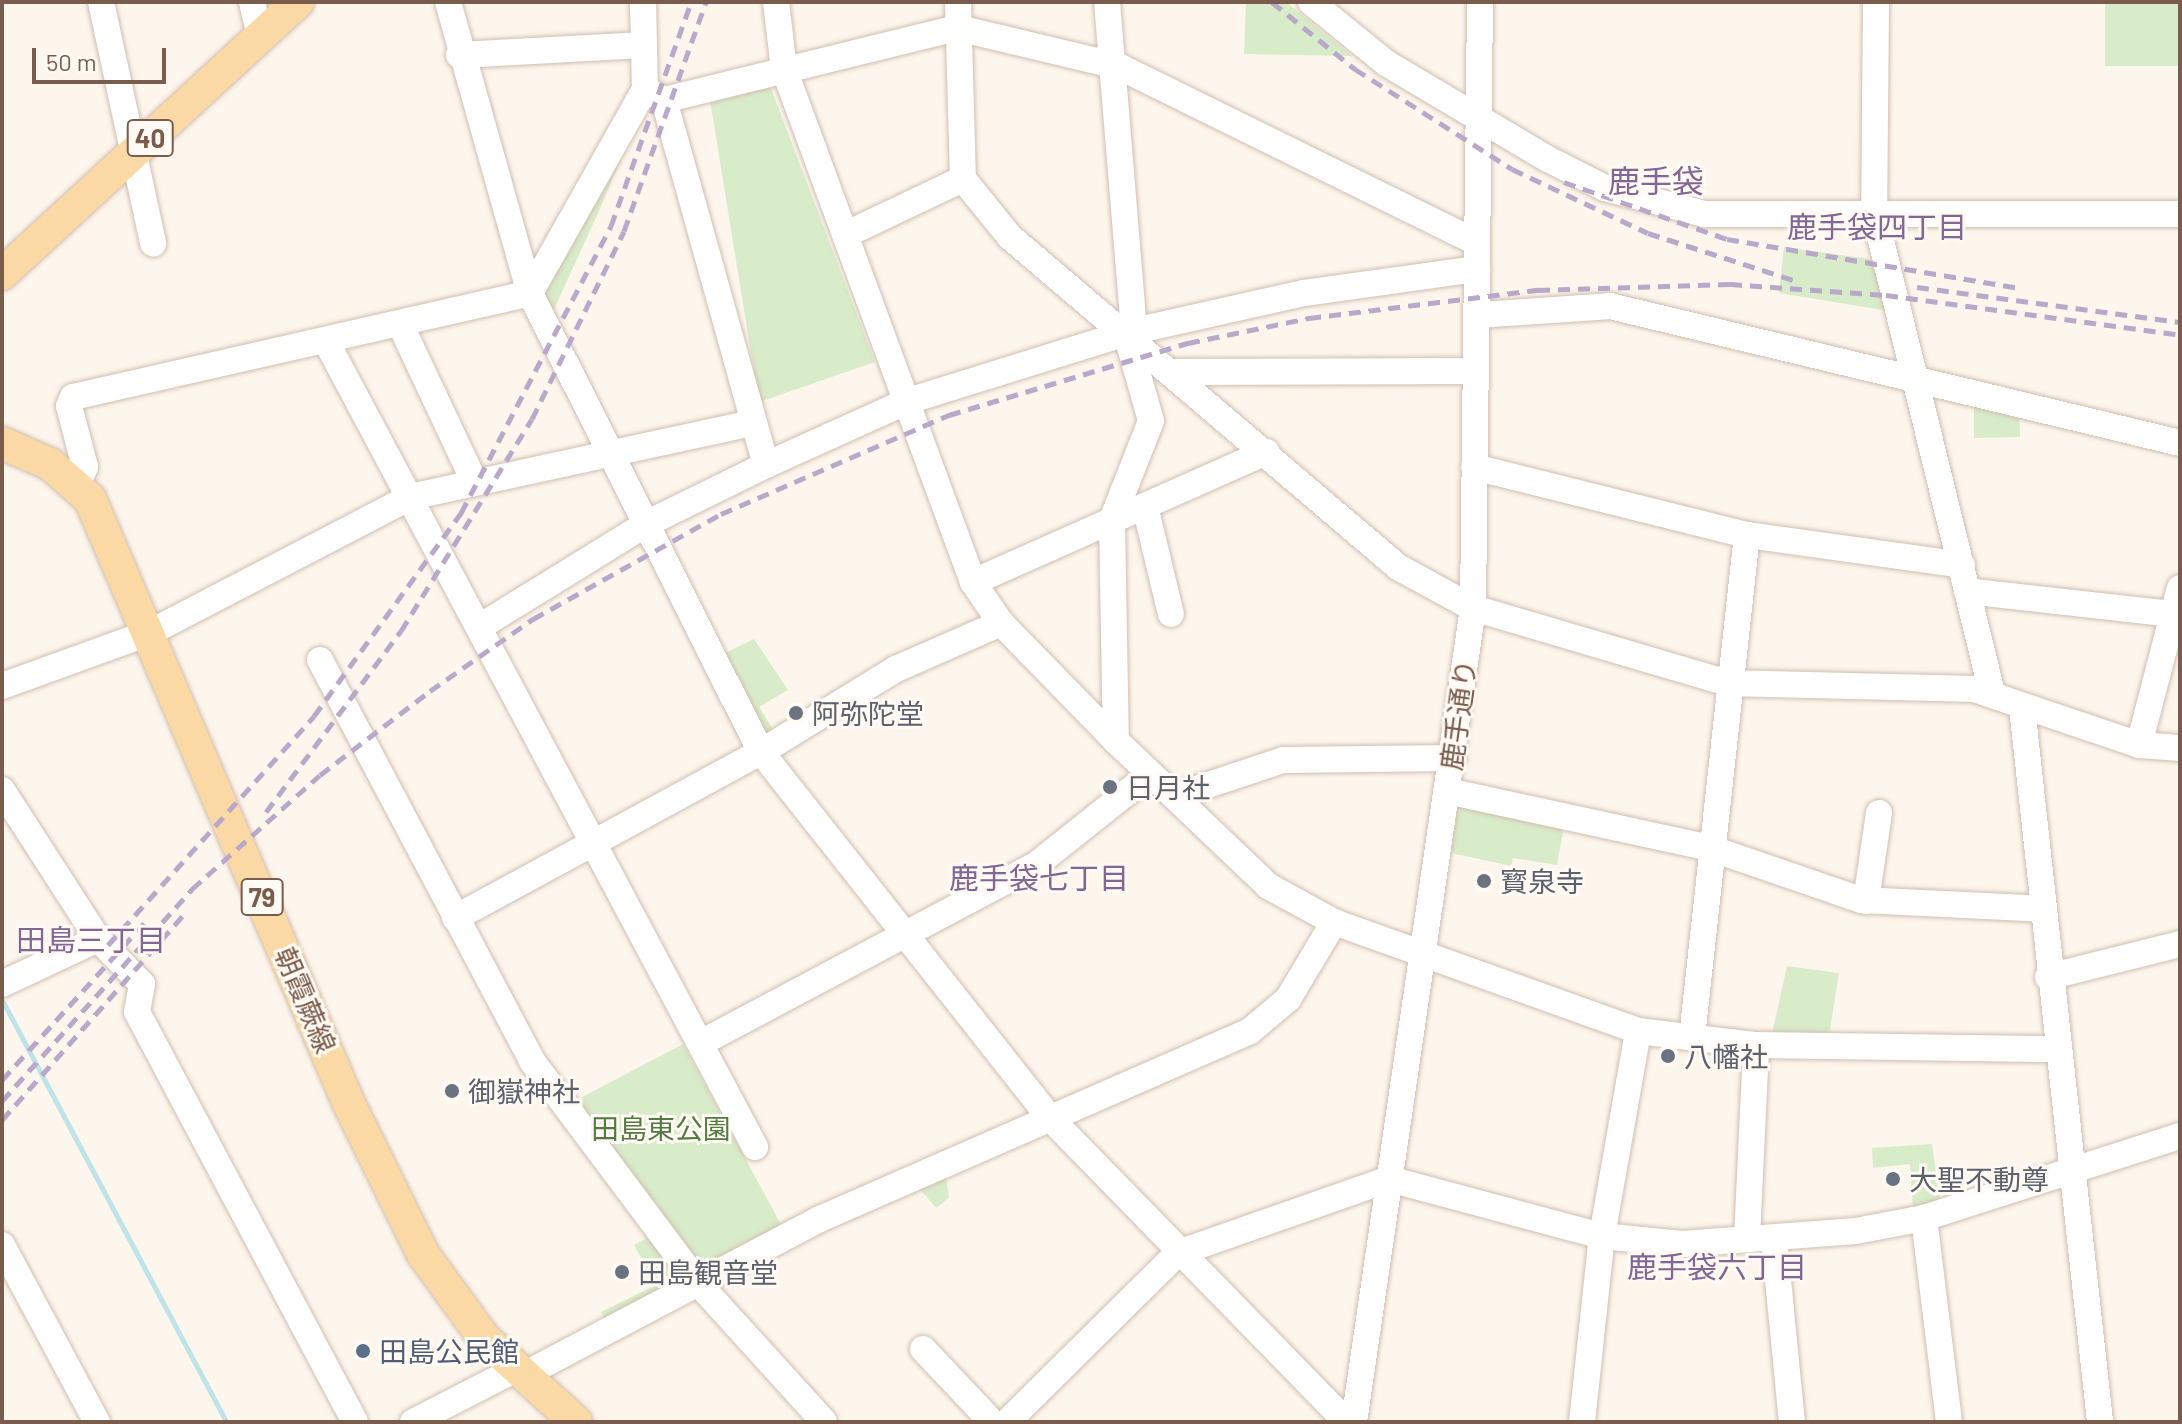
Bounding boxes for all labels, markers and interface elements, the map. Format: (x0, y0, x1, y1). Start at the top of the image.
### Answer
scale bar (36, 32, 170, 82)
text: 50 m (46, 47, 97, 76)
road number: 40 (126, 116, 174, 160)
district label: 鹿手袋 (1608, 161, 1704, 199)
district label: 鹿手袋四丁目 (1787, 208, 1967, 244)
street label: 鹿手通り (1434, 657, 1482, 773)
place label: 阿弥陀堂 (812, 696, 924, 730)
marker: 阿弥陀堂 (787, 704, 805, 722)
place label: 日月社 (1126, 770, 1210, 804)
marker: 日月社 (1101, 778, 1119, 796)
district label: 鹿手袋七丁目 (949, 859, 1129, 895)
place label: 寳泉寺 (1500, 864, 1584, 898)
marker: 寳泉寺 (1475, 872, 1493, 890)
road number: 79 (240, 875, 284, 919)
district label: 田島三丁目 (16, 921, 166, 957)
street label: 朝霞蕨線 (269, 942, 343, 1058)
place label: 八幡社 (1684, 1039, 1768, 1073)
marker: 八幡社 (1659, 1047, 1677, 1065)
place label: 御嶽神社 (468, 1074, 580, 1108)
marker: 御嶽神社 (443, 1082, 461, 1100)
park label: 田島東公園 (591, 1111, 731, 1145)
place label: 大聖不動尊 (1909, 1162, 2049, 1196)
marker: 大聖不動尊 (1884, 1170, 1902, 1188)
district label: 鹿手袋六丁目 (1627, 1248, 1807, 1284)
place label: 田島観音堂 (638, 1255, 778, 1289)
marker: 田島観音堂 (613, 1263, 631, 1281)
place label: 田島公民館 (379, 1334, 519, 1368)
marker: 田島公民館 (354, 1342, 372, 1360)

